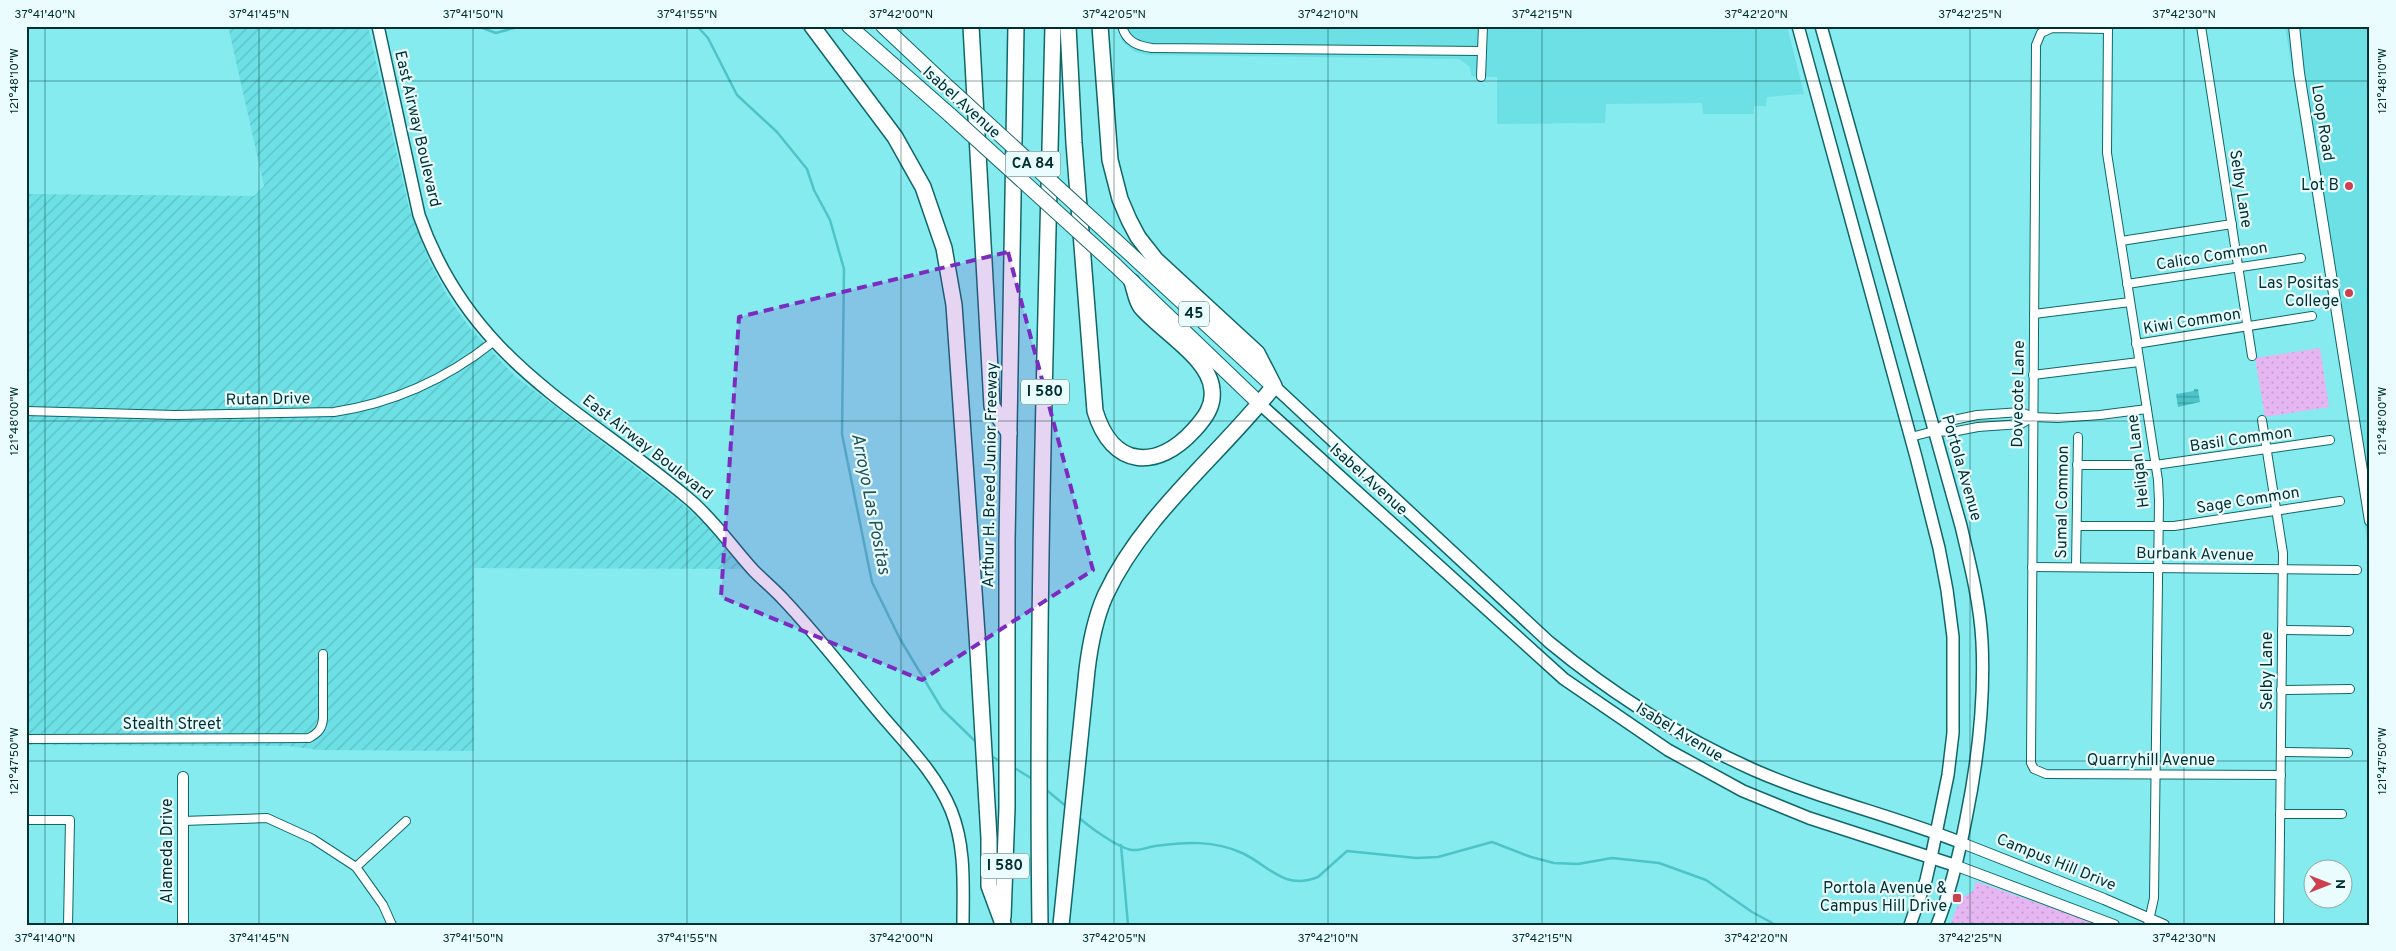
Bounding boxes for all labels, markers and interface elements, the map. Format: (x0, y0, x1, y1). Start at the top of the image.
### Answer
text: 37°41'40"N (14, 7, 76, 23)
text: 37°41'45"N (228, 7, 290, 23)
text: 37°41'50"N (442, 7, 504, 23)
text: 37°41'55"N (656, 7, 718, 23)
text: 37°42'00"N (869, 7, 933, 23)
text: 37°42'05"N (1082, 7, 1146, 23)
text: 37°42'10"N (1297, 7, 1359, 23)
text: 37°42'15"N (1512, 7, 1572, 23)
text: 37°42'20"N (1724, 7, 1788, 23)
text: 37°42'25"N (1938, 7, 2002, 23)
text: 37°42'30"N (2152, 7, 2216, 23)
text: 121°48'10"W (7, 48, 23, 114)
text: 121°48'10"W (2375, 48, 2391, 114)
street label: East Airway Boulevard (389, 49, 445, 209)
street label: Isabel Avenue (918, 63, 1004, 143)
street label: Loop Road (2306, 83, 2338, 163)
street label: Selby Lane (2224, 149, 2256, 229)
road number: CA 84 (1006, 152, 1060, 176)
place label: Lot B (2301, 176, 2339, 196)
marker: Lot B (2343, 180, 2355, 192)
street label: Calico Common (2155, 238, 2269, 276)
place label: Las Positas College (2258, 274, 2339, 312)
marker: Las Positas College (2343, 287, 2355, 299)
road number: 45 (1179, 302, 1209, 326)
street label: Kiwi Common (2142, 304, 2242, 340)
street label: Dovecote Lane (2008, 340, 2030, 448)
street label: Arthur H. Breed Junior Freeway (979, 362, 1003, 588)
road number: I 580 (1021, 380, 1069, 404)
text: 121°48'00"W (7, 387, 23, 455)
text: 121°48'00"W (2375, 387, 2391, 455)
street label: Rutan Drive (226, 389, 310, 411)
street label: East Airway Boulevard (578, 391, 716, 505)
street label: Portola Avenue (1936, 413, 1986, 523)
street label: Heligan Lane (2123, 413, 2155, 509)
street label: Basil Common (2188, 423, 2294, 457)
water label: Arroyo Las Positas (845, 431, 895, 578)
street label: Isabel Avenue (1325, 440, 1411, 520)
street label: Sumal Common (2052, 445, 2074, 559)
street label: Sage Common (2195, 483, 2301, 519)
street label: Burbank Avenue (2136, 544, 2254, 566)
street label: Selby Lane (2258, 632, 2278, 710)
street label: Isabel Avenue (1632, 699, 1726, 767)
street label: Stealth Street (123, 715, 222, 735)
text: 121°47'50"W (7, 727, 23, 795)
text: 121°47'50"W (2375, 727, 2391, 795)
street label: Quarryhill Avenue (2087, 751, 2215, 771)
street label: Alameda Drive (158, 798, 178, 904)
street label: Campus Hill Drive (1993, 830, 2119, 896)
road number: I 580 (981, 854, 1029, 878)
north arrow (2304, 858, 2354, 908)
place label: Portola Avenue & Campus Hill Drive (1820, 879, 1947, 917)
text: N (2331, 879, 2348, 889)
marker: Portola Avenue & Campus Hill Drive (1951, 892, 1963, 904)
text: 37°41'40"N (14, 931, 76, 947)
text: 37°41'45"N (228, 931, 290, 947)
text: 37°41'50"N (442, 931, 504, 947)
text: 37°41'55"N (656, 931, 718, 947)
text: 37°42'00"N (869, 931, 933, 947)
text: 37°42'05"N (1082, 931, 1146, 947)
text: 37°42'10"N (1297, 931, 1359, 947)
text: 37°42'15"N (1512, 931, 1572, 947)
text: 37°42'20"N (1724, 931, 1788, 947)
text: 37°42'25"N (1938, 931, 2002, 947)
text: 37°42'30"N (2152, 931, 2216, 947)

